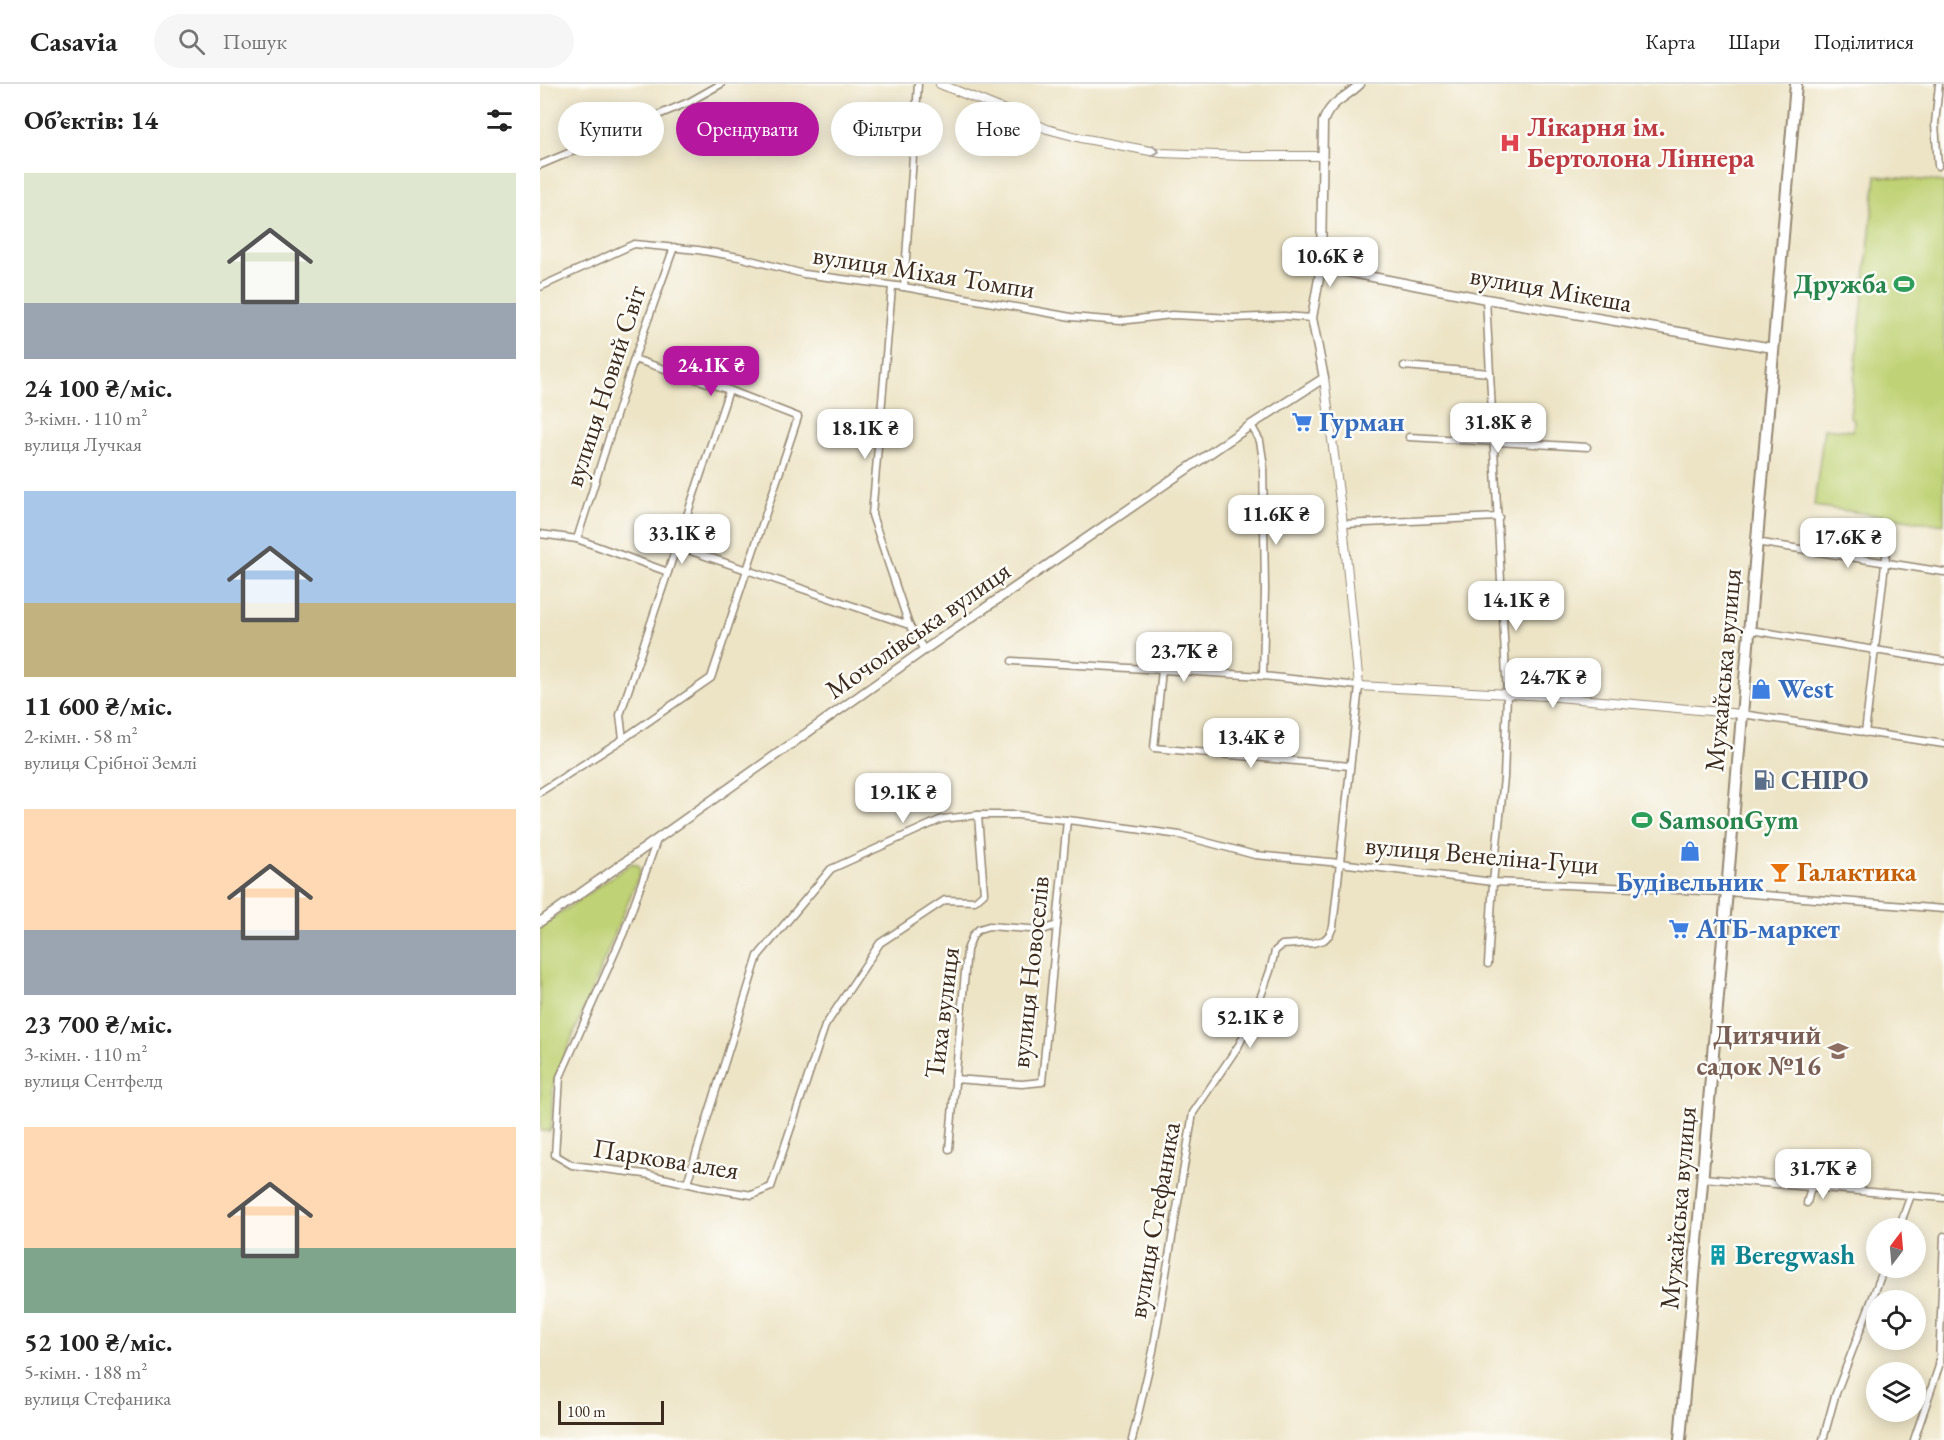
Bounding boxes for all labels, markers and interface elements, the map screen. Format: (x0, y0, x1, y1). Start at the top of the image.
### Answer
search box (154, 14, 574, 68)
text: Casavia (30, 23, 118, 59)
icon: search (175, 25, 208, 58)
text: Пошук (223, 27, 287, 56)
text: Карта (1645, 28, 1695, 55)
text: Шари (1728, 28, 1780, 55)
text: Поділитися (1813, 28, 1914, 55)
chip: Купити (558, 102, 664, 156)
chip: Орендувати (676, 102, 819, 156)
chip: Фільтри (831, 102, 943, 156)
chip: Нове (955, 102, 1041, 156)
text: Об’єктів: 14 (24, 103, 158, 137)
icon: filters (483, 104, 516, 137)
place label: Лікарня ім. Бертолона Ліннера (1527, 109, 1755, 175)
hospital icon: Лікарня ім. Бертолона Ліннера (1498, 131, 1522, 155)
one-way arrow (1151, 145, 1160, 157)
icon: home (216, 212, 324, 320)
street label: вулиця Міхая Томпи (811, 237, 1038, 306)
pin: 10.6K ₴ (1275, 237, 1385, 288)
text: 10.6K ₴ (1296, 243, 1364, 269)
street label: вулиця Мікеша (1467, 257, 1635, 320)
place label: Дружба (1793, 266, 1887, 301)
sports icon: Дружба (1892, 272, 1916, 296)
street label: вулиця Новий Світ (555, 281, 654, 491)
pin: 24.1K ₴ (656, 346, 766, 397)
text: 24.1K ₴ (677, 352, 745, 378)
text: 24 100 ₴/міс. (24, 371, 172, 405)
pin: 31.8K ₴ (1443, 403, 1553, 454)
place label: Гурман (1319, 404, 1405, 439)
text: 3-кімн. · 110 m² (24, 405, 147, 431)
pin: 18.1K ₴ (810, 409, 920, 460)
text: 31.8K ₴ (1464, 409, 1532, 435)
supermarket icon: Гурман (1290, 410, 1314, 434)
text: 18.1K ₴ (831, 415, 899, 441)
text: вулиця Лучкая (24, 431, 142, 457)
pin: 11.6K ₴ (1221, 495, 1331, 546)
text: 11.6K ₴ (1242, 501, 1310, 527)
pin: 33.1K ₴ (627, 514, 737, 565)
pin: 17.6K ₴ (1793, 518, 1903, 569)
text: 33.1K ₴ (648, 520, 716, 546)
text: 17.6K ₴ (1814, 524, 1882, 550)
icon: home (216, 530, 324, 638)
street label: Мочолівська вулиця (818, 553, 1017, 706)
street label: Мужайська вулиця (1696, 567, 1749, 773)
pin: 14.1K ₴ (1461, 581, 1571, 632)
text: 14.1K ₴ (1482, 587, 1550, 613)
pin: 23.7K ₴ (1129, 632, 1239, 683)
text: 23.7K ₴ (1150, 638, 1218, 664)
pin: 24.7K ₴ (1498, 658, 1608, 709)
text: 24.7K ₴ (1519, 664, 1587, 690)
place label: West (1778, 671, 1834, 706)
shop icon: West (1749, 677, 1773, 701)
text: 11 600 ₴/міс. (24, 689, 172, 723)
pin: 13.4K ₴ (1196, 718, 1306, 769)
text: 2-кімн. · 58 m² (24, 723, 138, 749)
text: 13.4K ₴ (1217, 724, 1285, 750)
text: вулиця Срібної Землі (24, 749, 197, 775)
place label: CHIPO (1781, 762, 1869, 797)
fuel station icon: CHIPO (1752, 768, 1776, 792)
pin: 19.1K ₴ (848, 773, 958, 824)
text: 19.1K ₴ (869, 779, 937, 805)
place label: SamsonGym (1659, 802, 1799, 837)
sports icon: SamsonGym (1630, 808, 1654, 832)
street label: вулиця Венеліна-Гуци (1364, 827, 1600, 882)
shop icon: Будівельник (1678, 839, 1702, 863)
icon: home (216, 848, 324, 956)
place label: Галактика (1797, 854, 1917, 889)
bar icon: Галактика (1768, 860, 1792, 884)
place label: Будівельник (1616, 864, 1764, 899)
street label: вулиця Новоселів (1002, 874, 1057, 1070)
place label: АТБ-маркет (1695, 911, 1840, 946)
supermarket icon: АТБ-маркет (1667, 917, 1691, 941)
street label: Тиха вулиця (916, 945, 967, 1081)
pin: 52.1K ₴ (1195, 998, 1305, 1049)
text: 52.1K ₴ (1216, 1004, 1284, 1030)
text: 23 700 ₴/міс. (24, 1007, 172, 1041)
place label: Дитячий садок №16 (1696, 1017, 1821, 1083)
school or university icon: Дитячий садок №16 (1826, 1039, 1850, 1063)
text: 3-кімн. · 110 m² (24, 1041, 147, 1067)
text: вулиця Сентфелд (24, 1067, 163, 1093)
street label: Мужайська вулиця (1651, 1105, 1704, 1311)
street label: вулиця Стефаника (1119, 1119, 1188, 1321)
street label: Паркова алея (591, 1130, 741, 1187)
pin: 31.7K ₴ (1768, 1149, 1878, 1200)
text: 31.7K ₴ (1789, 1155, 1857, 1181)
icon: home (216, 1166, 324, 1274)
north arrow (1866, 1218, 1926, 1278)
map controls (1866, 1218, 1926, 1422)
place label: Beregwash (1735, 1237, 1855, 1272)
building icon: Beregwash (1706, 1243, 1730, 1267)
button: locate (1866, 1290, 1926, 1350)
text: 52 100 ₴/міс. (24, 1325, 172, 1359)
text: 5-кімн. · 188 m² (24, 1359, 147, 1385)
button: layers (1866, 1362, 1926, 1422)
text: вулиця Стефаника (24, 1385, 171, 1411)
scale bar (558, 1398, 664, 1426)
text: 100 m (567, 1401, 606, 1422)

